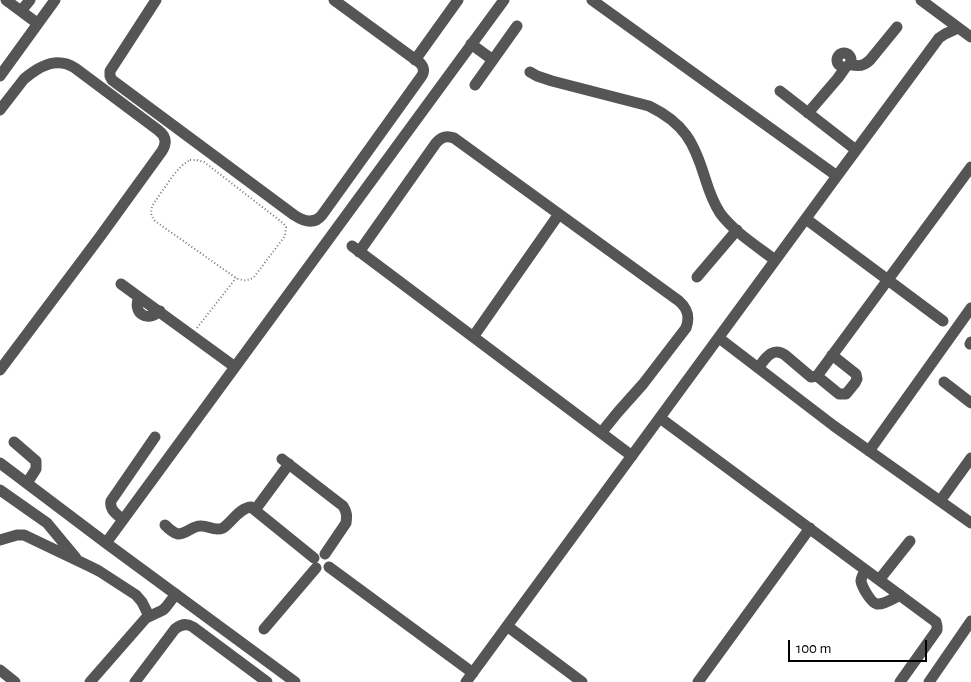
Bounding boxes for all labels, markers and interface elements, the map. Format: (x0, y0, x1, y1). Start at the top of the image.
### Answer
scale bar (791, 630, 930, 662)
text: 100 m (796, 641, 831, 656)

